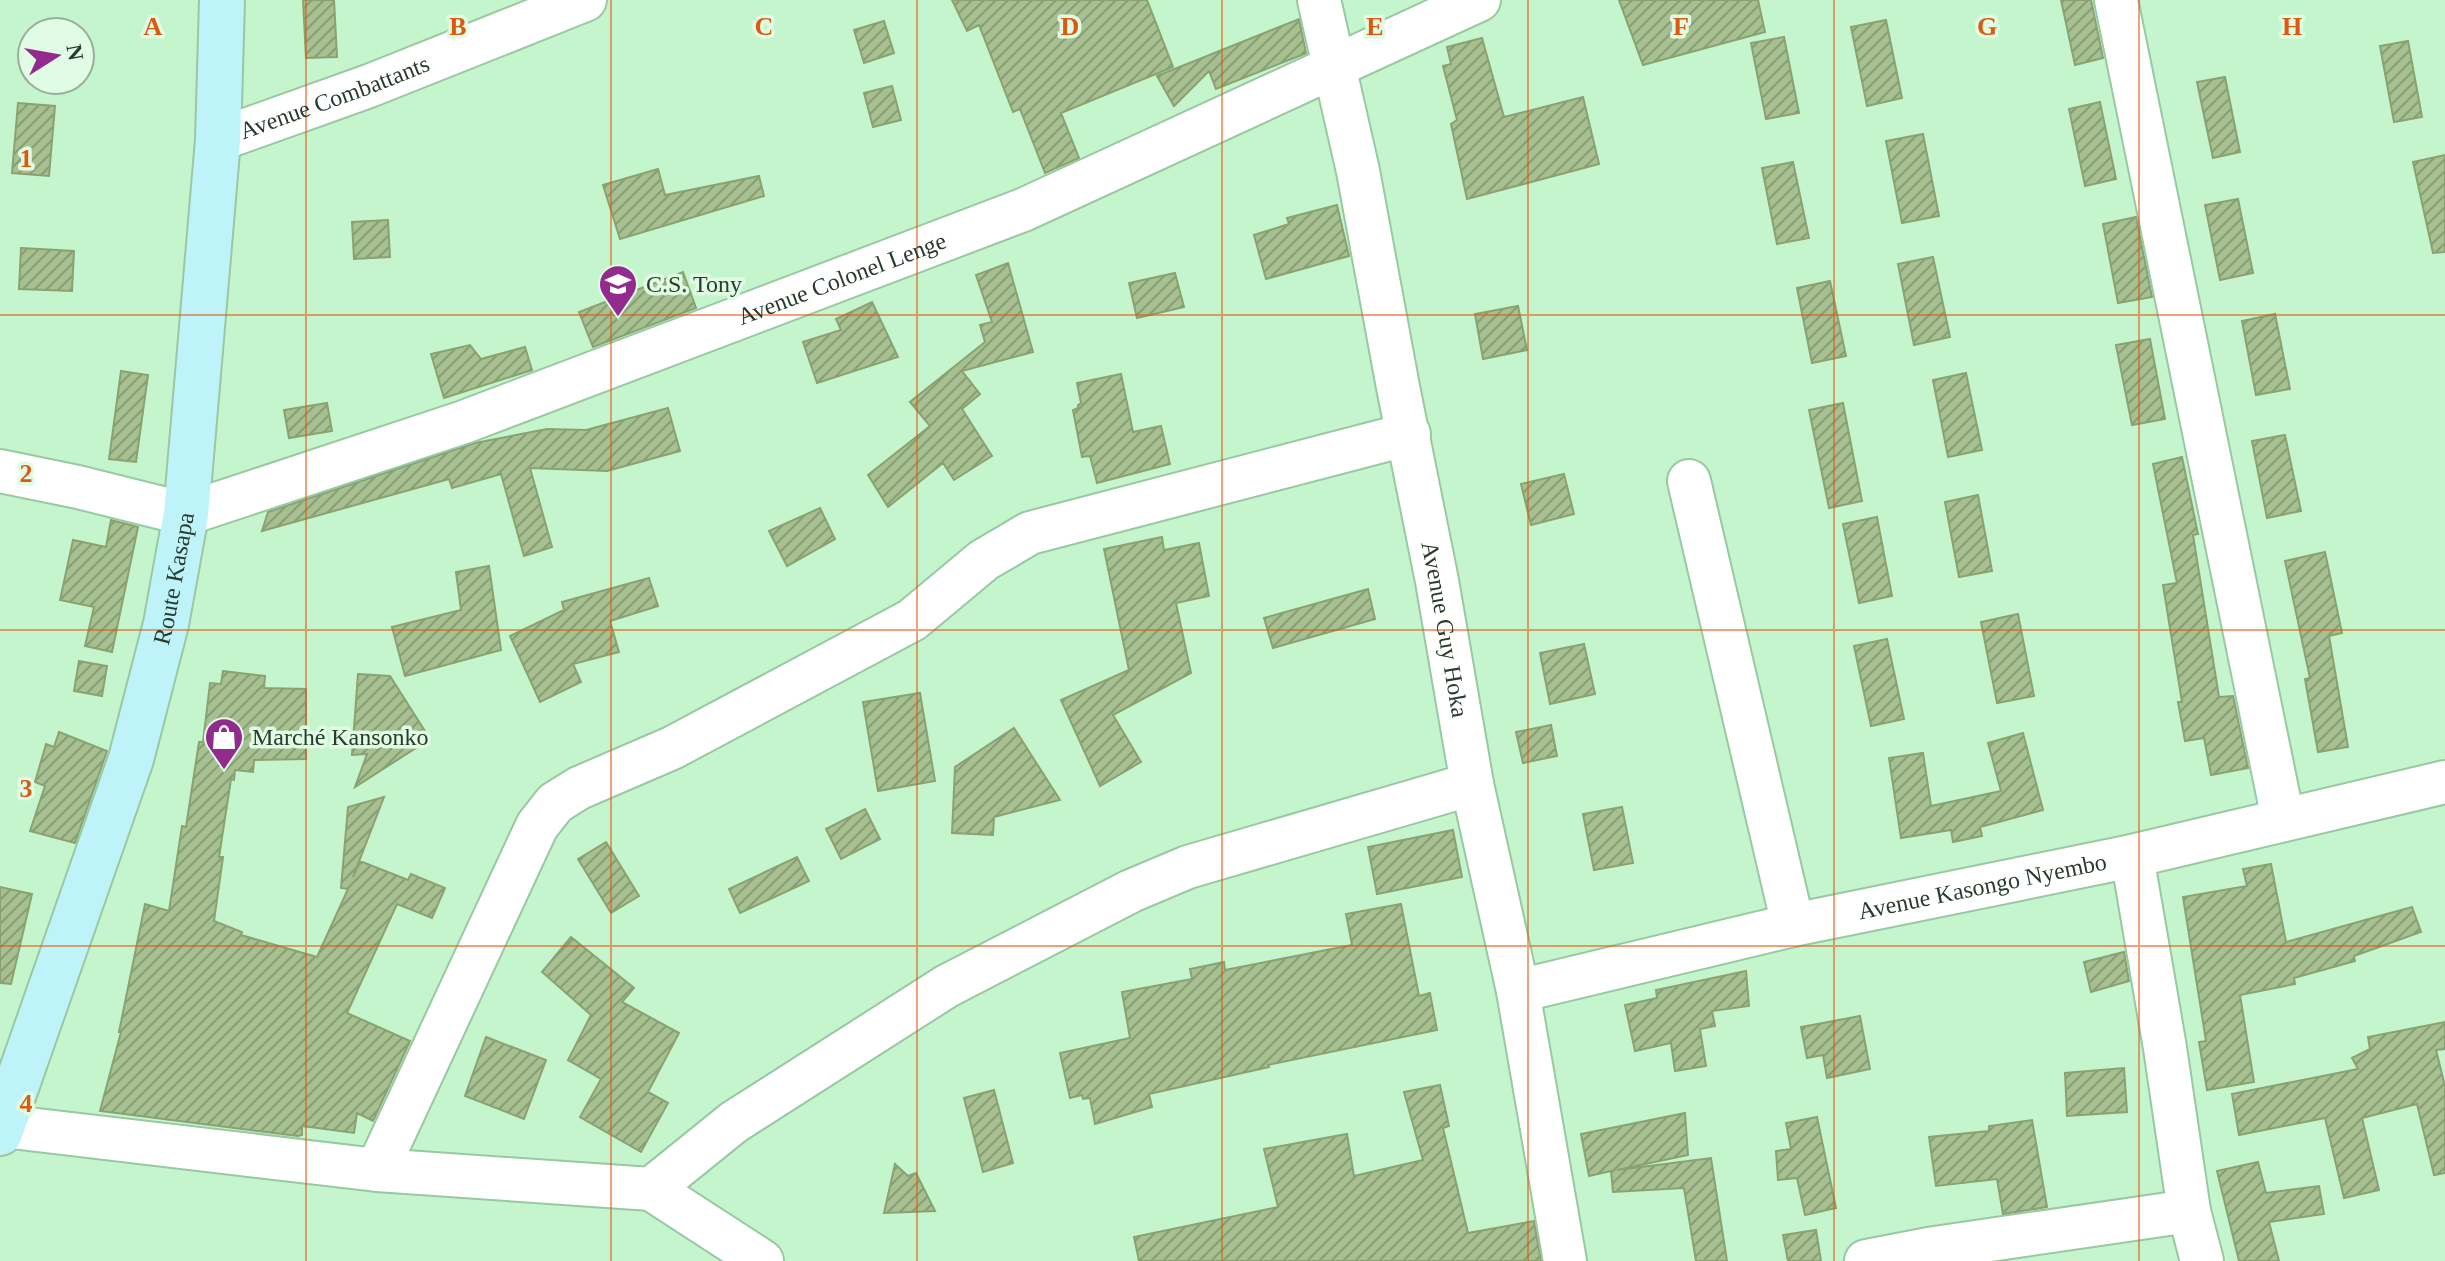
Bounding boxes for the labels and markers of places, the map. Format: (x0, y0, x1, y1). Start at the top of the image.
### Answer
school or university icon: C.S. Tony (597, 263, 639, 318)
place label: C.S. Tony (646, 271, 742, 297)
shop icon: Marché Kansonko (203, 716, 245, 771)
place label: Marché Kansonko (252, 724, 429, 750)

